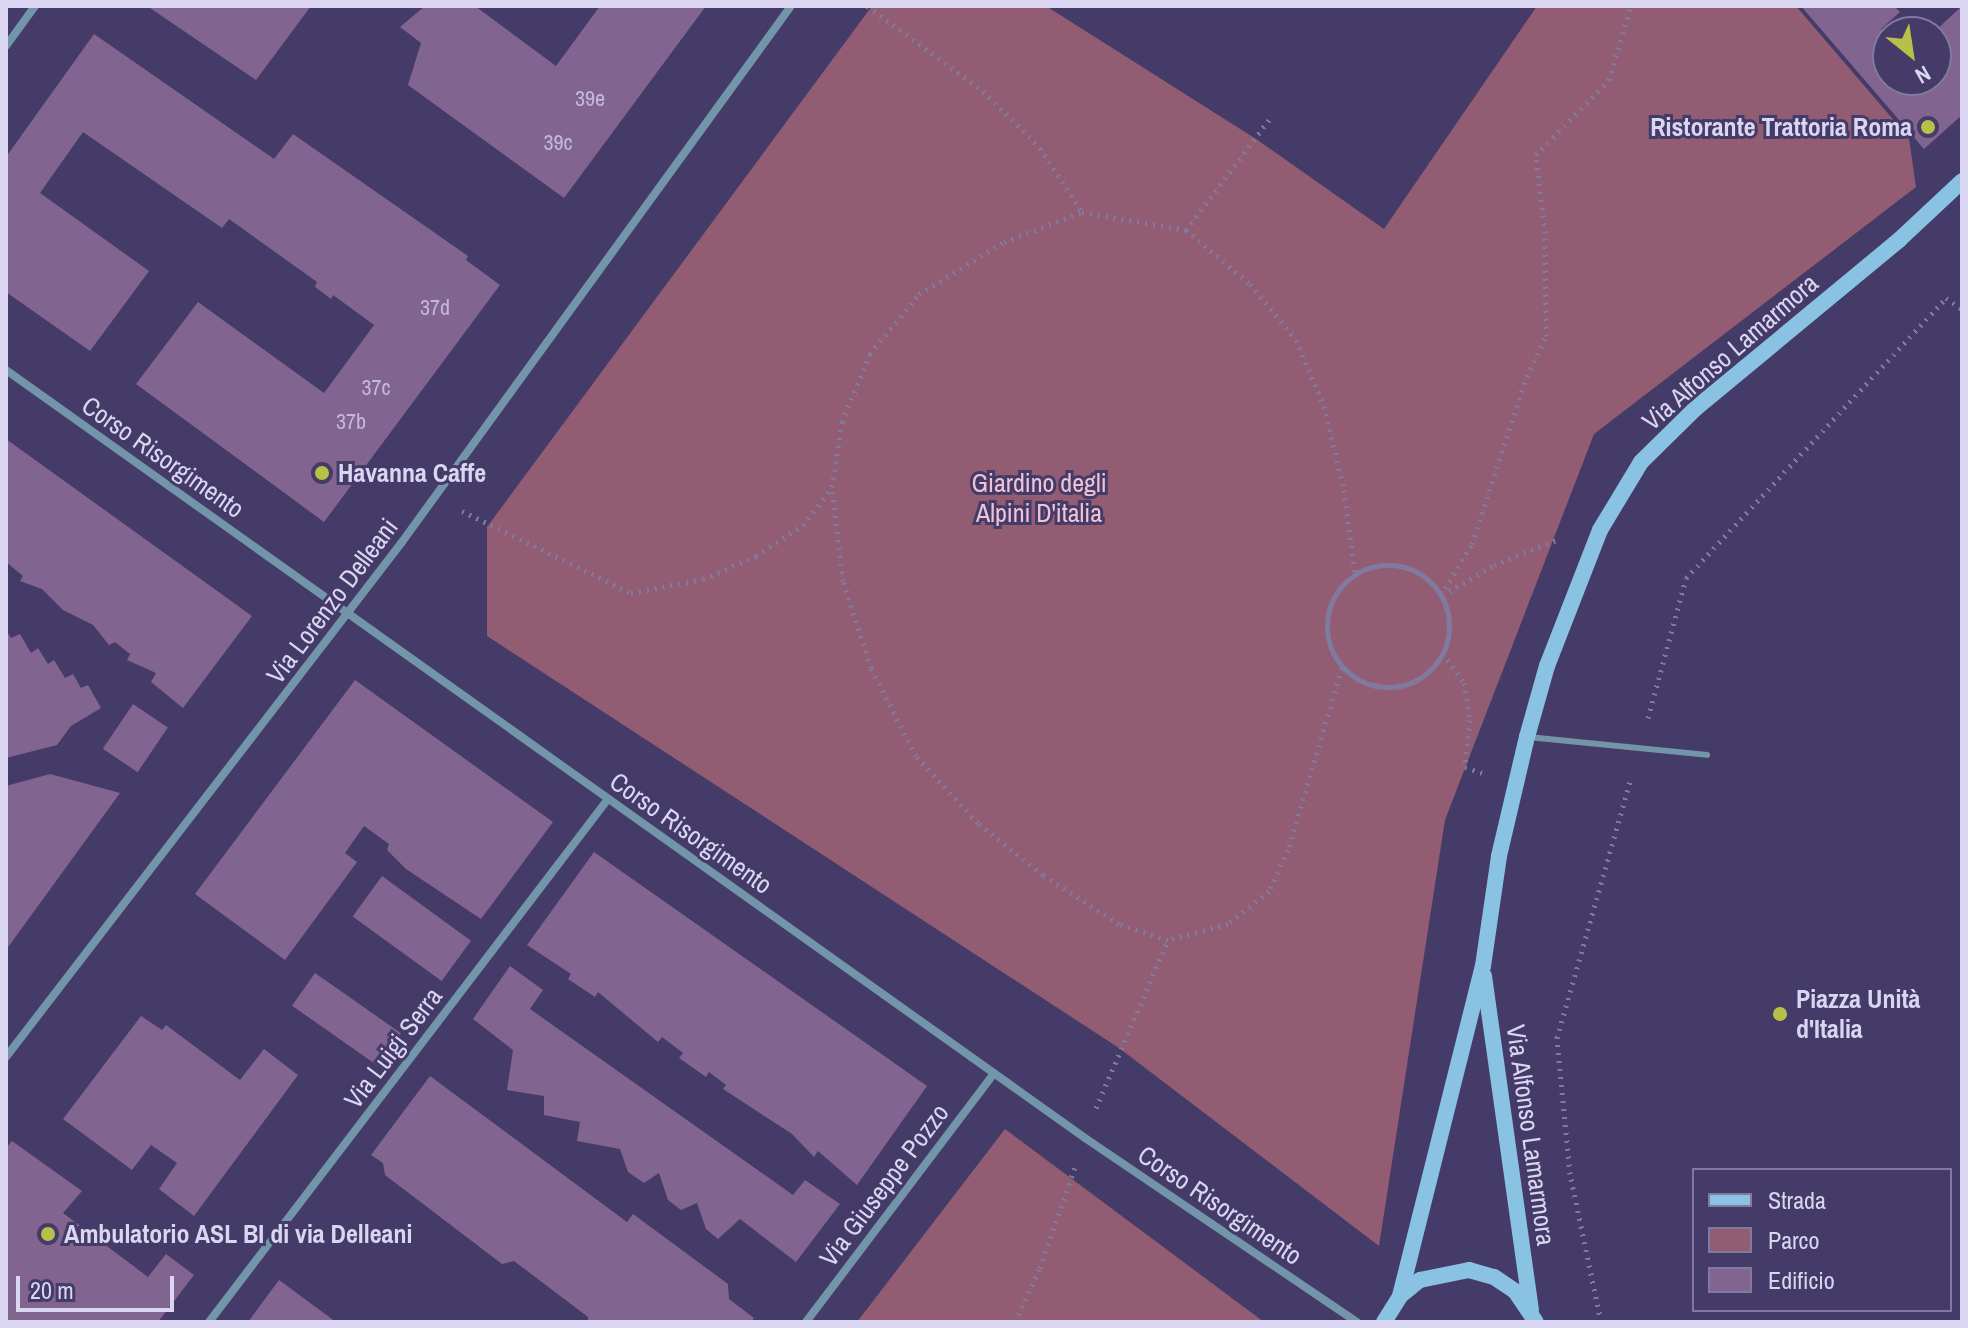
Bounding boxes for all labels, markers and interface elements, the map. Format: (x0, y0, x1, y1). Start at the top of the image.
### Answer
north arrow (1872, 16, 1952, 96)
text: N (1910, 59, 1936, 91)
house number: 39e (575, 86, 605, 112)
place label: Ristorante Trattoria Roma (1650, 111, 1912, 143)
marker: Ristorante Trattoria Roma (1919, 118, 1937, 136)
house number: 39c (543, 130, 573, 156)
street label: Via Alfonso Lamarmora (1635, 267, 1825, 437)
house number: 37d (420, 295, 450, 321)
house number: 37c (361, 375, 391, 401)
street label: Corso Risorgimento (76, 390, 250, 524)
house number: 37b (336, 409, 366, 435)
place label: Havanna Caffe (338, 457, 486, 489)
marker: Havanna Caffe (313, 464, 331, 482)
park label: Giardino degli Alpini D'italia (971, 467, 1107, 528)
street label: Via Lorenzo Delleani (260, 512, 404, 690)
street label: Corso Risorgimento (604, 766, 778, 900)
street label: Via Luigi Serra (337, 981, 449, 1115)
place label: Piazza Unità d'Italia (1796, 983, 1920, 1044)
marker: Piazza Unità d'Italia (1771, 1005, 1789, 1023)
street label: Via Alfonso Lamarmora (1500, 1022, 1562, 1248)
street label: Via Giuseppe Pozzo (813, 1098, 955, 1272)
street label: Corso Risorgimento (1132, 1139, 1308, 1271)
legend (1692, 1168, 1952, 1312)
text: Strada (1768, 1184, 1826, 1216)
place label: Ambulatorio ASL BI di via Delleani (64, 1218, 414, 1250)
text: Parco (1768, 1224, 1819, 1256)
marker: Ambulatorio ASL BI di via Delleani (39, 1225, 57, 1243)
scale bar (20, 1260, 178, 1310)
text: Edificio (1768, 1264, 1835, 1296)
text: 20 m (30, 1274, 74, 1306)

